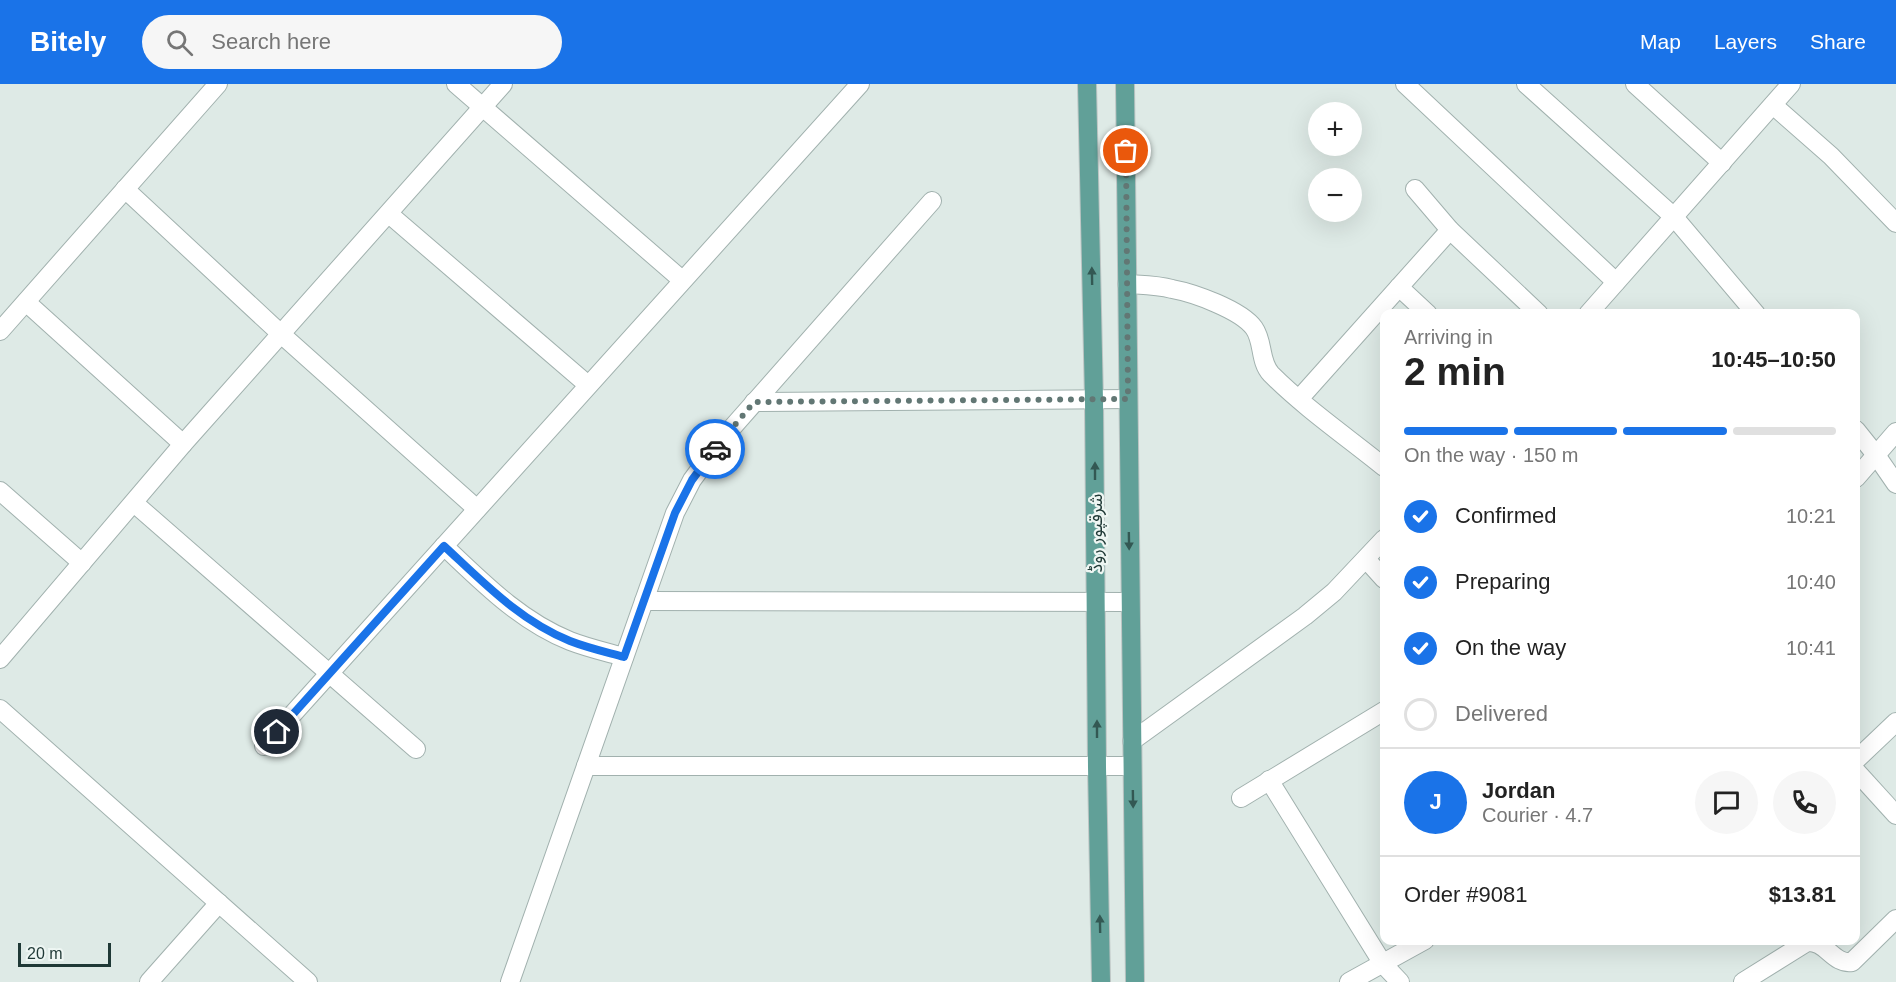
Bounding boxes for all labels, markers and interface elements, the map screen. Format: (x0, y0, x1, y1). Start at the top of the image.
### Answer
search box (142, 15, 562, 69)
text: Bitely (30, 26, 106, 57)
icon: search (163, 26, 196, 59)
text: Search here (211, 29, 331, 54)
text: Map (1640, 30, 1681, 53)
text: Layers (1714, 30, 1777, 53)
text: Share (1810, 30, 1866, 53)
map controls (1308, 102, 1362, 222)
button: + (1308, 102, 1362, 156)
pin (1100, 125, 1151, 176)
icon: bag (1109, 134, 1142, 167)
button: − (1308, 168, 1362, 222)
one-way arrow (1087, 266, 1096, 285)
text: Arriving in (1404, 326, 1493, 348)
text: 10:45–10:50 (1711, 347, 1836, 372)
text: 2 min (1404, 350, 1506, 393)
courier (685, 419, 745, 479)
icon: car (699, 433, 732, 466)
text: On the way · 150 m (1404, 444, 1579, 466)
one-way arrow (1090, 461, 1100, 480)
street label: شرقپور روڈ (1086, 494, 1107, 572)
icon: check (1404, 500, 1437, 533)
text: Confirmed (1455, 503, 1556, 528)
text: 10:21 (1786, 505, 1836, 527)
one-way arrow (1124, 532, 1134, 551)
icon: check (1404, 566, 1437, 599)
text: Preparing (1455, 569, 1550, 594)
text: 10:40 (1786, 571, 1836, 593)
icon: check (1404, 632, 1437, 665)
text: On the way (1455, 635, 1566, 660)
text: 10:41 (1786, 637, 1836, 659)
text: Delivered (1455, 701, 1548, 726)
pin (251, 706, 302, 757)
icon: home (260, 715, 293, 748)
one-way arrow (1092, 719, 1102, 738)
button: chat (1695, 771, 1758, 834)
button: phone (1773, 771, 1836, 834)
text: Jordan (1482, 778, 1555, 803)
text: J (1429, 789, 1442, 814)
one-way arrow (1128, 790, 1138, 809)
text: Courier · 4.7 (1482, 804, 1593, 826)
text: Order #9081 (1404, 882, 1528, 907)
text: $13.81 (1769, 882, 1836, 907)
one-way arrow (1095, 914, 1105, 933)
scale bar (18, 940, 111, 968)
text: 20 m (27, 945, 63, 962)

